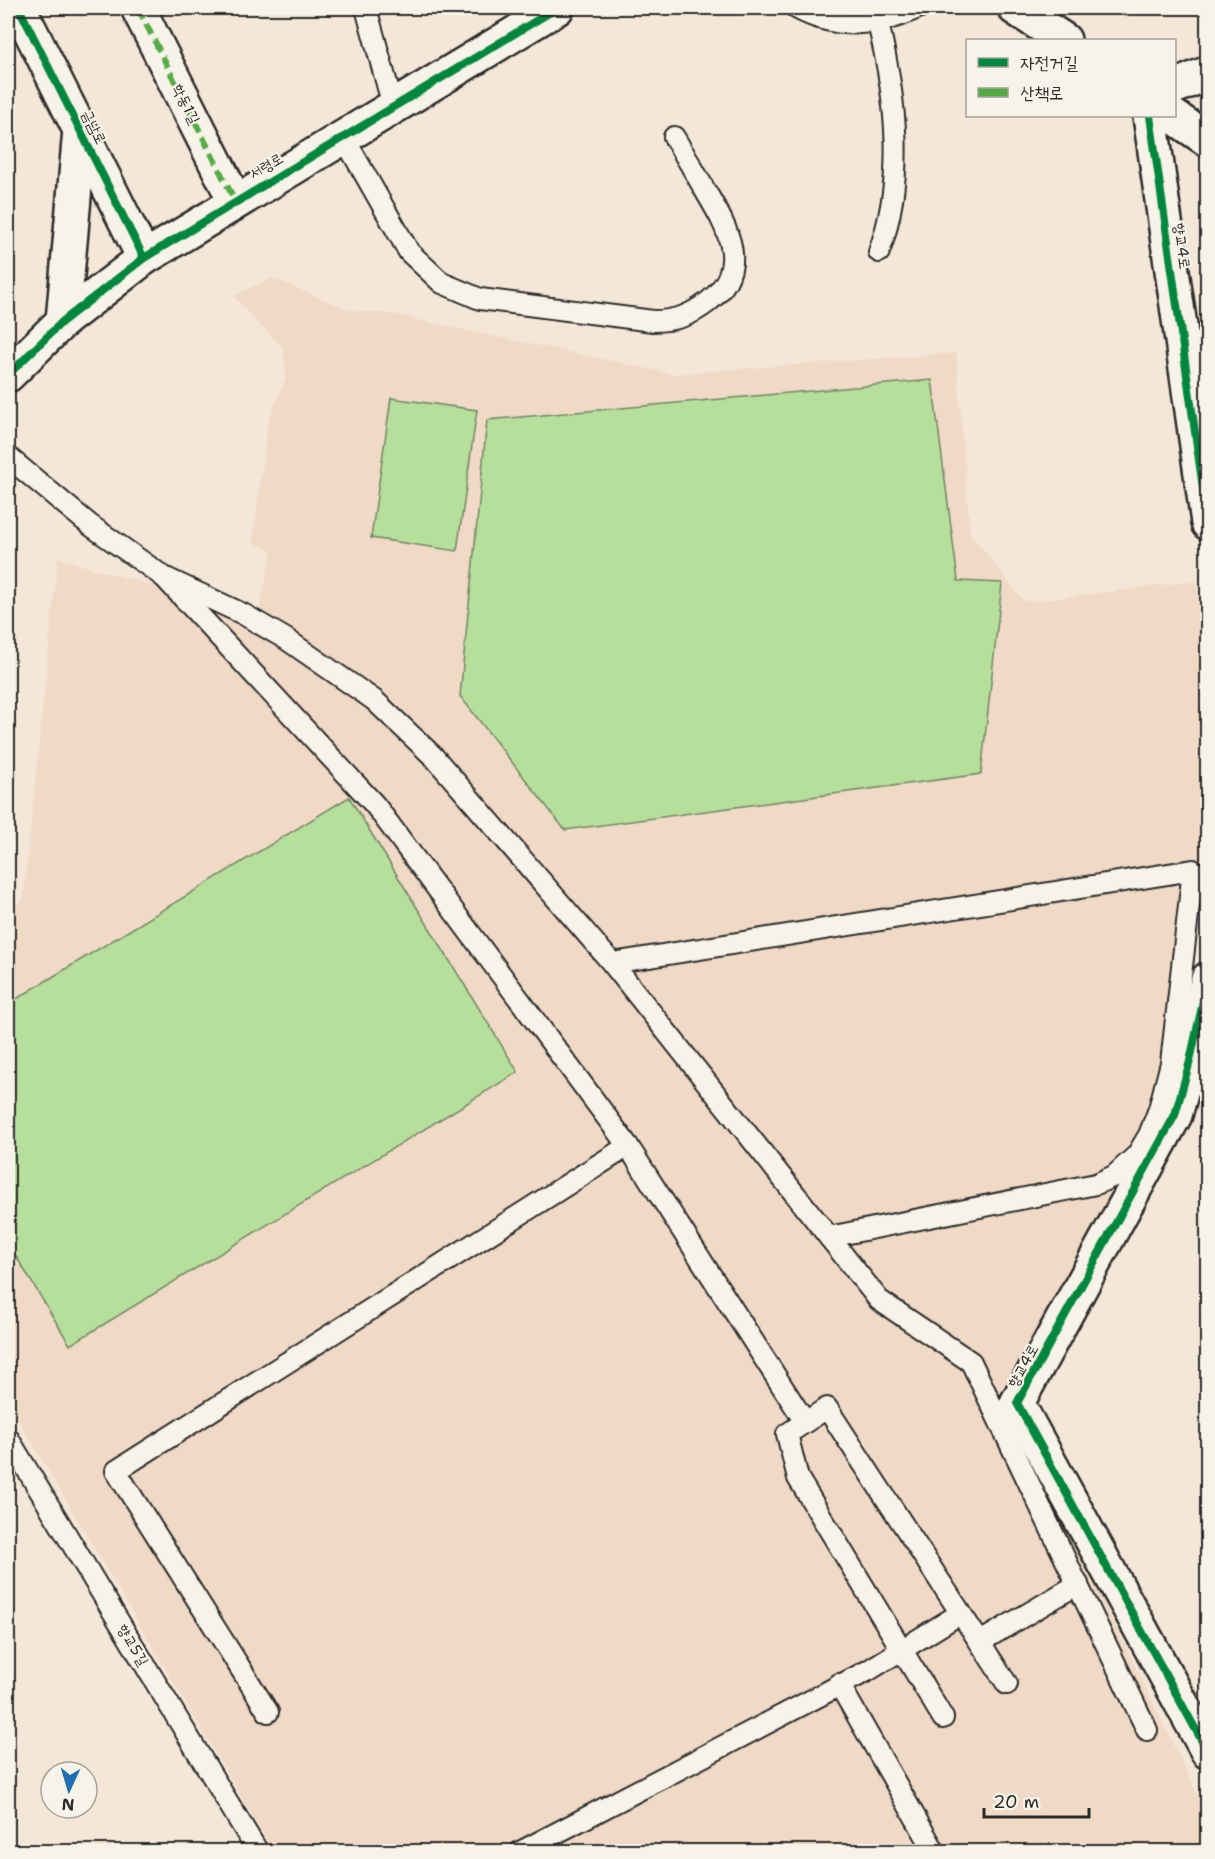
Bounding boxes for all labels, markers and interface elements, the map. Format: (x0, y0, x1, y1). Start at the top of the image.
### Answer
legend (966, 39, 1176, 117)
text: 자전거길 (1020, 51, 1078, 75)
street label: 학동1길 (167, 81, 205, 127)
text: 산책로 (1020, 81, 1063, 105)
street label: 금남로 (77, 106, 111, 148)
street label: 서령로 (245, 148, 287, 184)
street label: 향교4로 (1169, 221, 1195, 271)
street label: 향교4로 (1003, 1341, 1043, 1391)
street label: 향교5길 (113, 1620, 153, 1670)
north arrow (39, 1760, 99, 1820)
scale bar (984, 1781, 1089, 1819)
text: 20 m (993, 1790, 1039, 1814)
text: N (61, 1794, 75, 1815)

